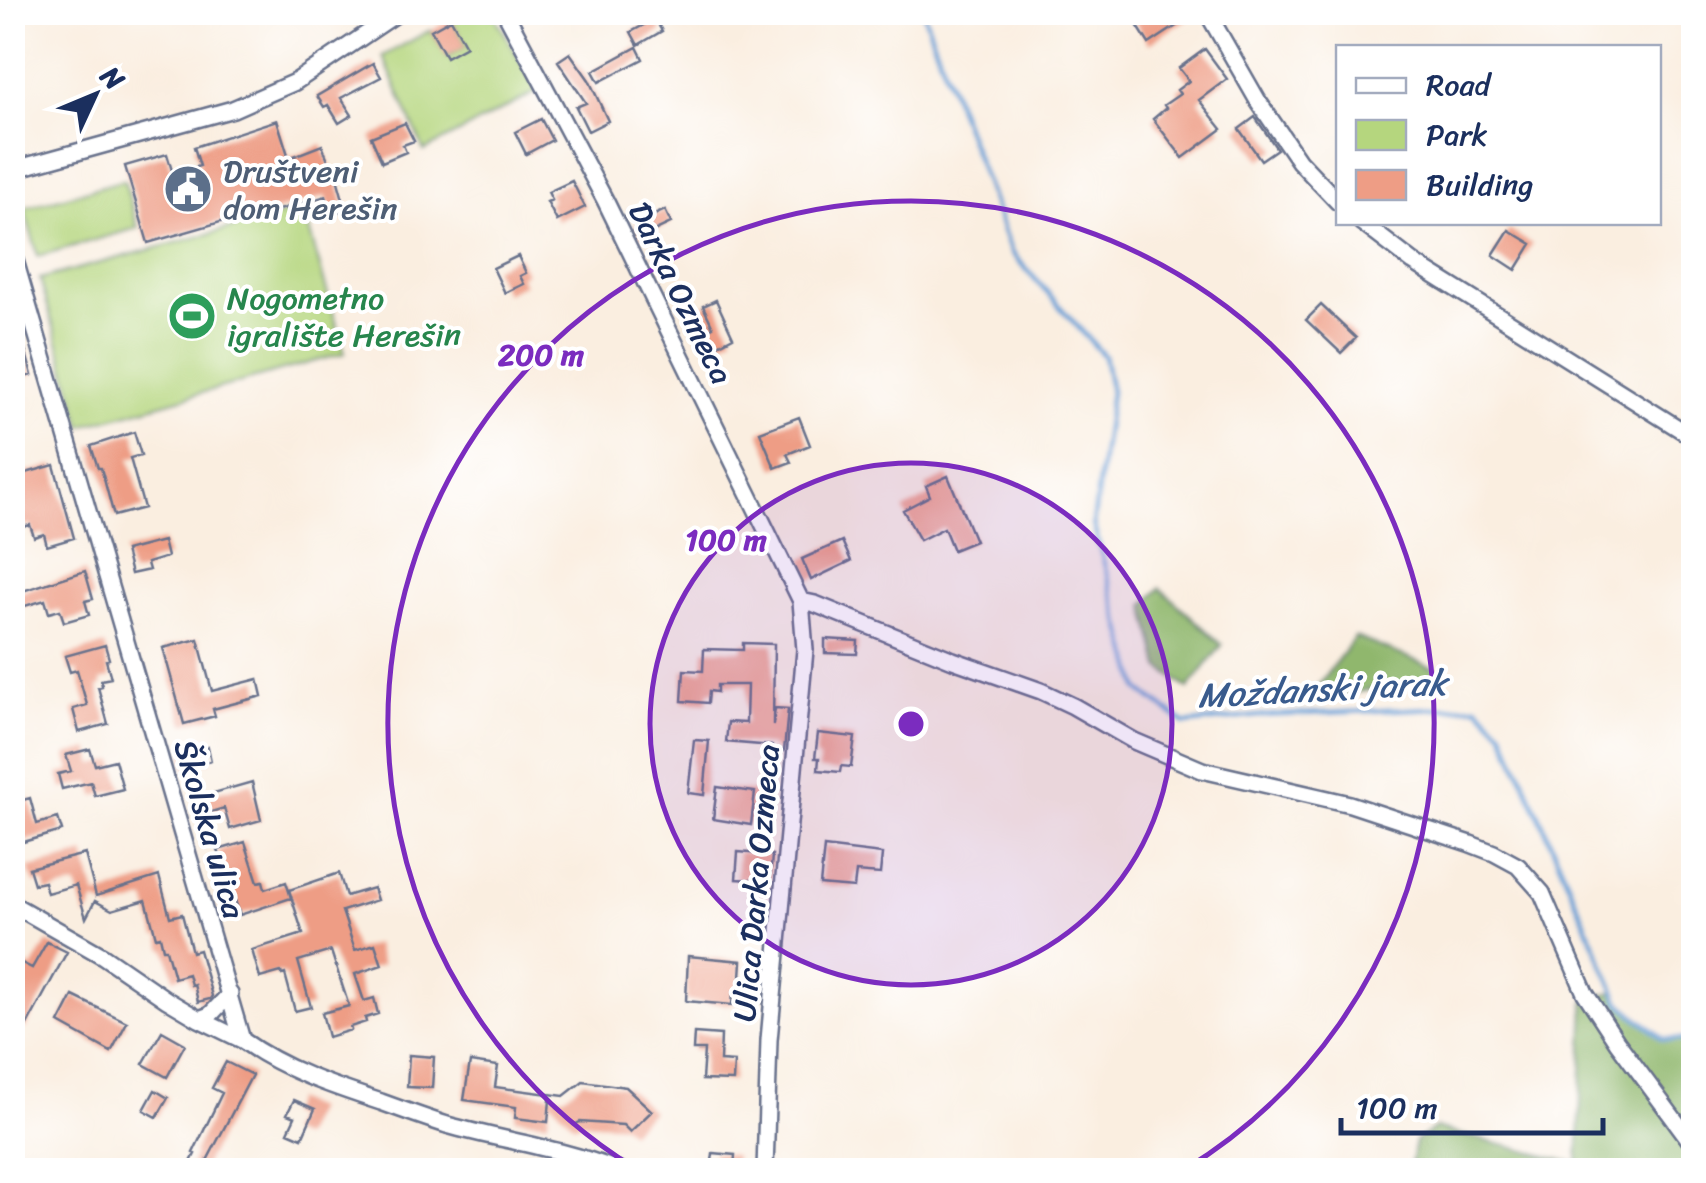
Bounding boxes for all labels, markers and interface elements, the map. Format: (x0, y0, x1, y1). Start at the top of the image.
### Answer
north arrow (45, 45, 145, 145)
legend (1336, 45, 1661, 225)
text: N (88, 53, 137, 102)
text: Road (1426, 58, 1493, 112)
text: Park (1426, 108, 1488, 162)
place label: Društveni dom Herešin (223, 143, 397, 237)
text: Building (1426, 158, 1533, 212)
public building icon: Društveni dom Herešin (162, 163, 214, 215)
street label: Darka Ozmeca (612, 192, 749, 395)
place label: Nogometno igralište Herešin (227, 270, 461, 364)
sports icon: Nogometno igralište Herešin (166, 290, 218, 342)
text: 200 m (498, 328, 584, 382)
text: 100 m (685, 513, 767, 567)
water label: Moždanski jarak (1196, 651, 1452, 726)
centre of rings (893, 706, 929, 742)
street label: Školska ulica (157, 733, 263, 926)
street label: Ulica Darka Ozmeca (716, 742, 797, 1024)
scale bar (1341, 1073, 1604, 1135)
text: 100 m (1356, 1081, 1438, 1135)

